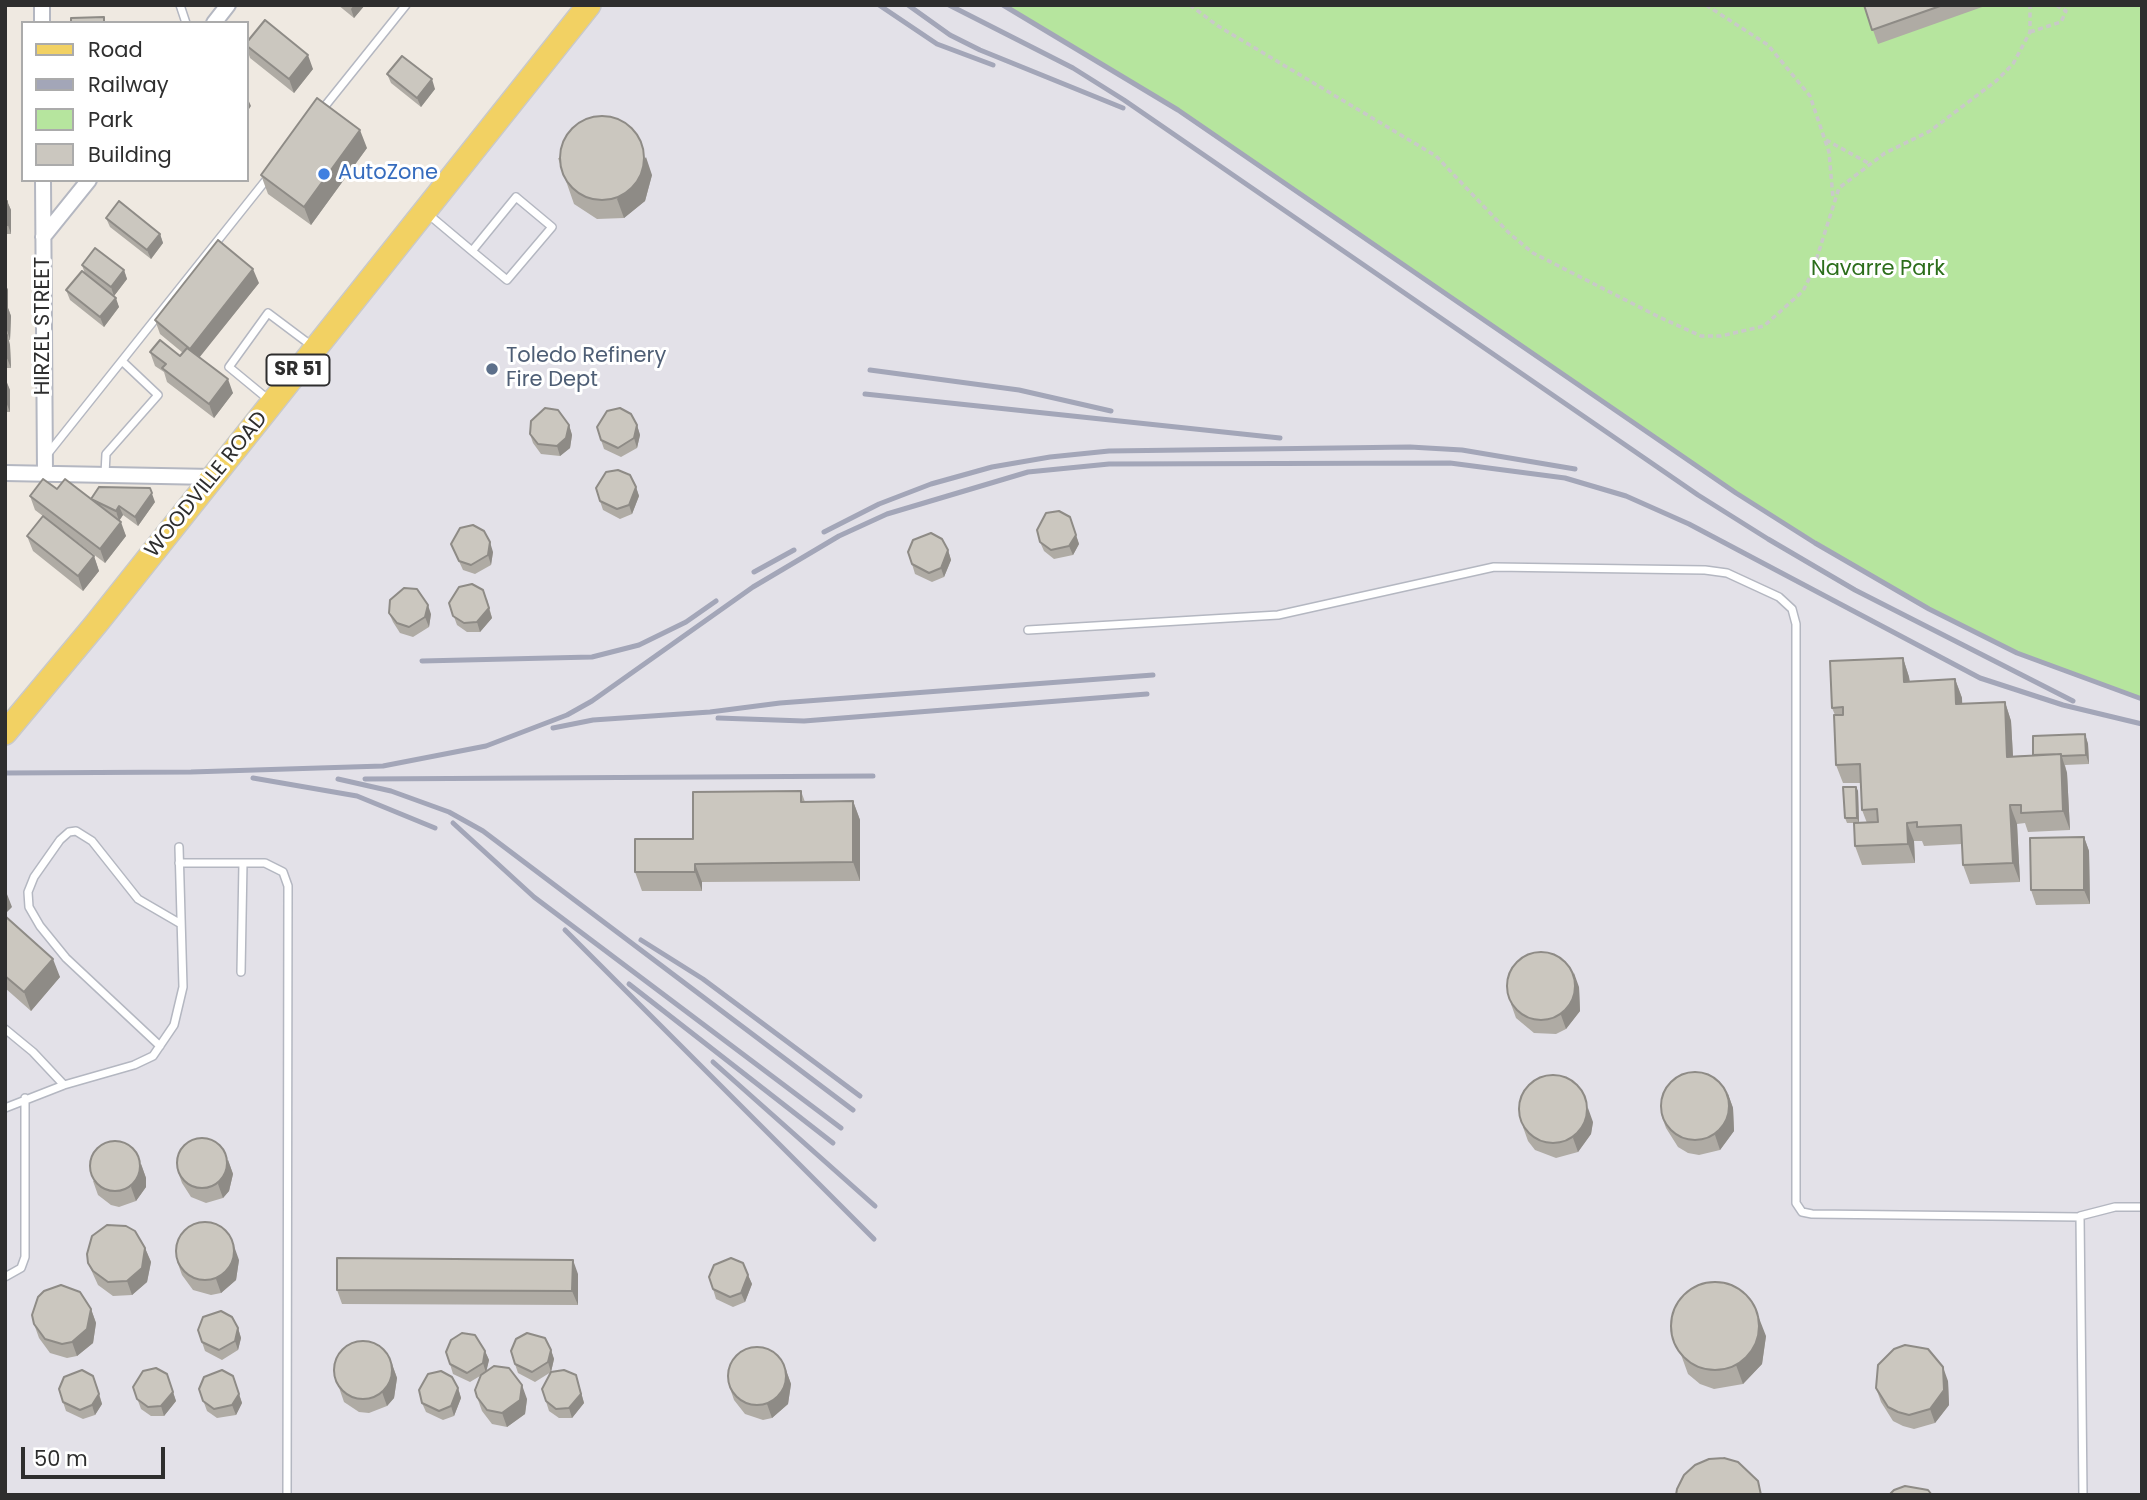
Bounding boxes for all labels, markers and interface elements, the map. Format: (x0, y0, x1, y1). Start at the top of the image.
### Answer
legend (21, 21, 248, 182)
text: Road (88, 35, 143, 64)
text: Railway (88, 70, 169, 99)
text: Park (88, 105, 133, 134)
text: Building (88, 140, 172, 169)
place label: AutoZone (338, 161, 438, 187)
marker: AutoZone (316, 166, 332, 182)
street label: HIRZEL STREET (31, 257, 57, 395)
park label: Navarre Park (1811, 257, 1945, 283)
place label: Toledo Refinery Fire Dept (506, 344, 666, 394)
road number: SR 51 (266, 354, 330, 386)
marker: Toledo Refinery Fire Dept (484, 361, 500, 377)
street label: WOODVILLE ROAD (140, 407, 274, 563)
scale bar (24, 1434, 168, 1478)
text: 50 m (34, 1444, 88, 1473)

